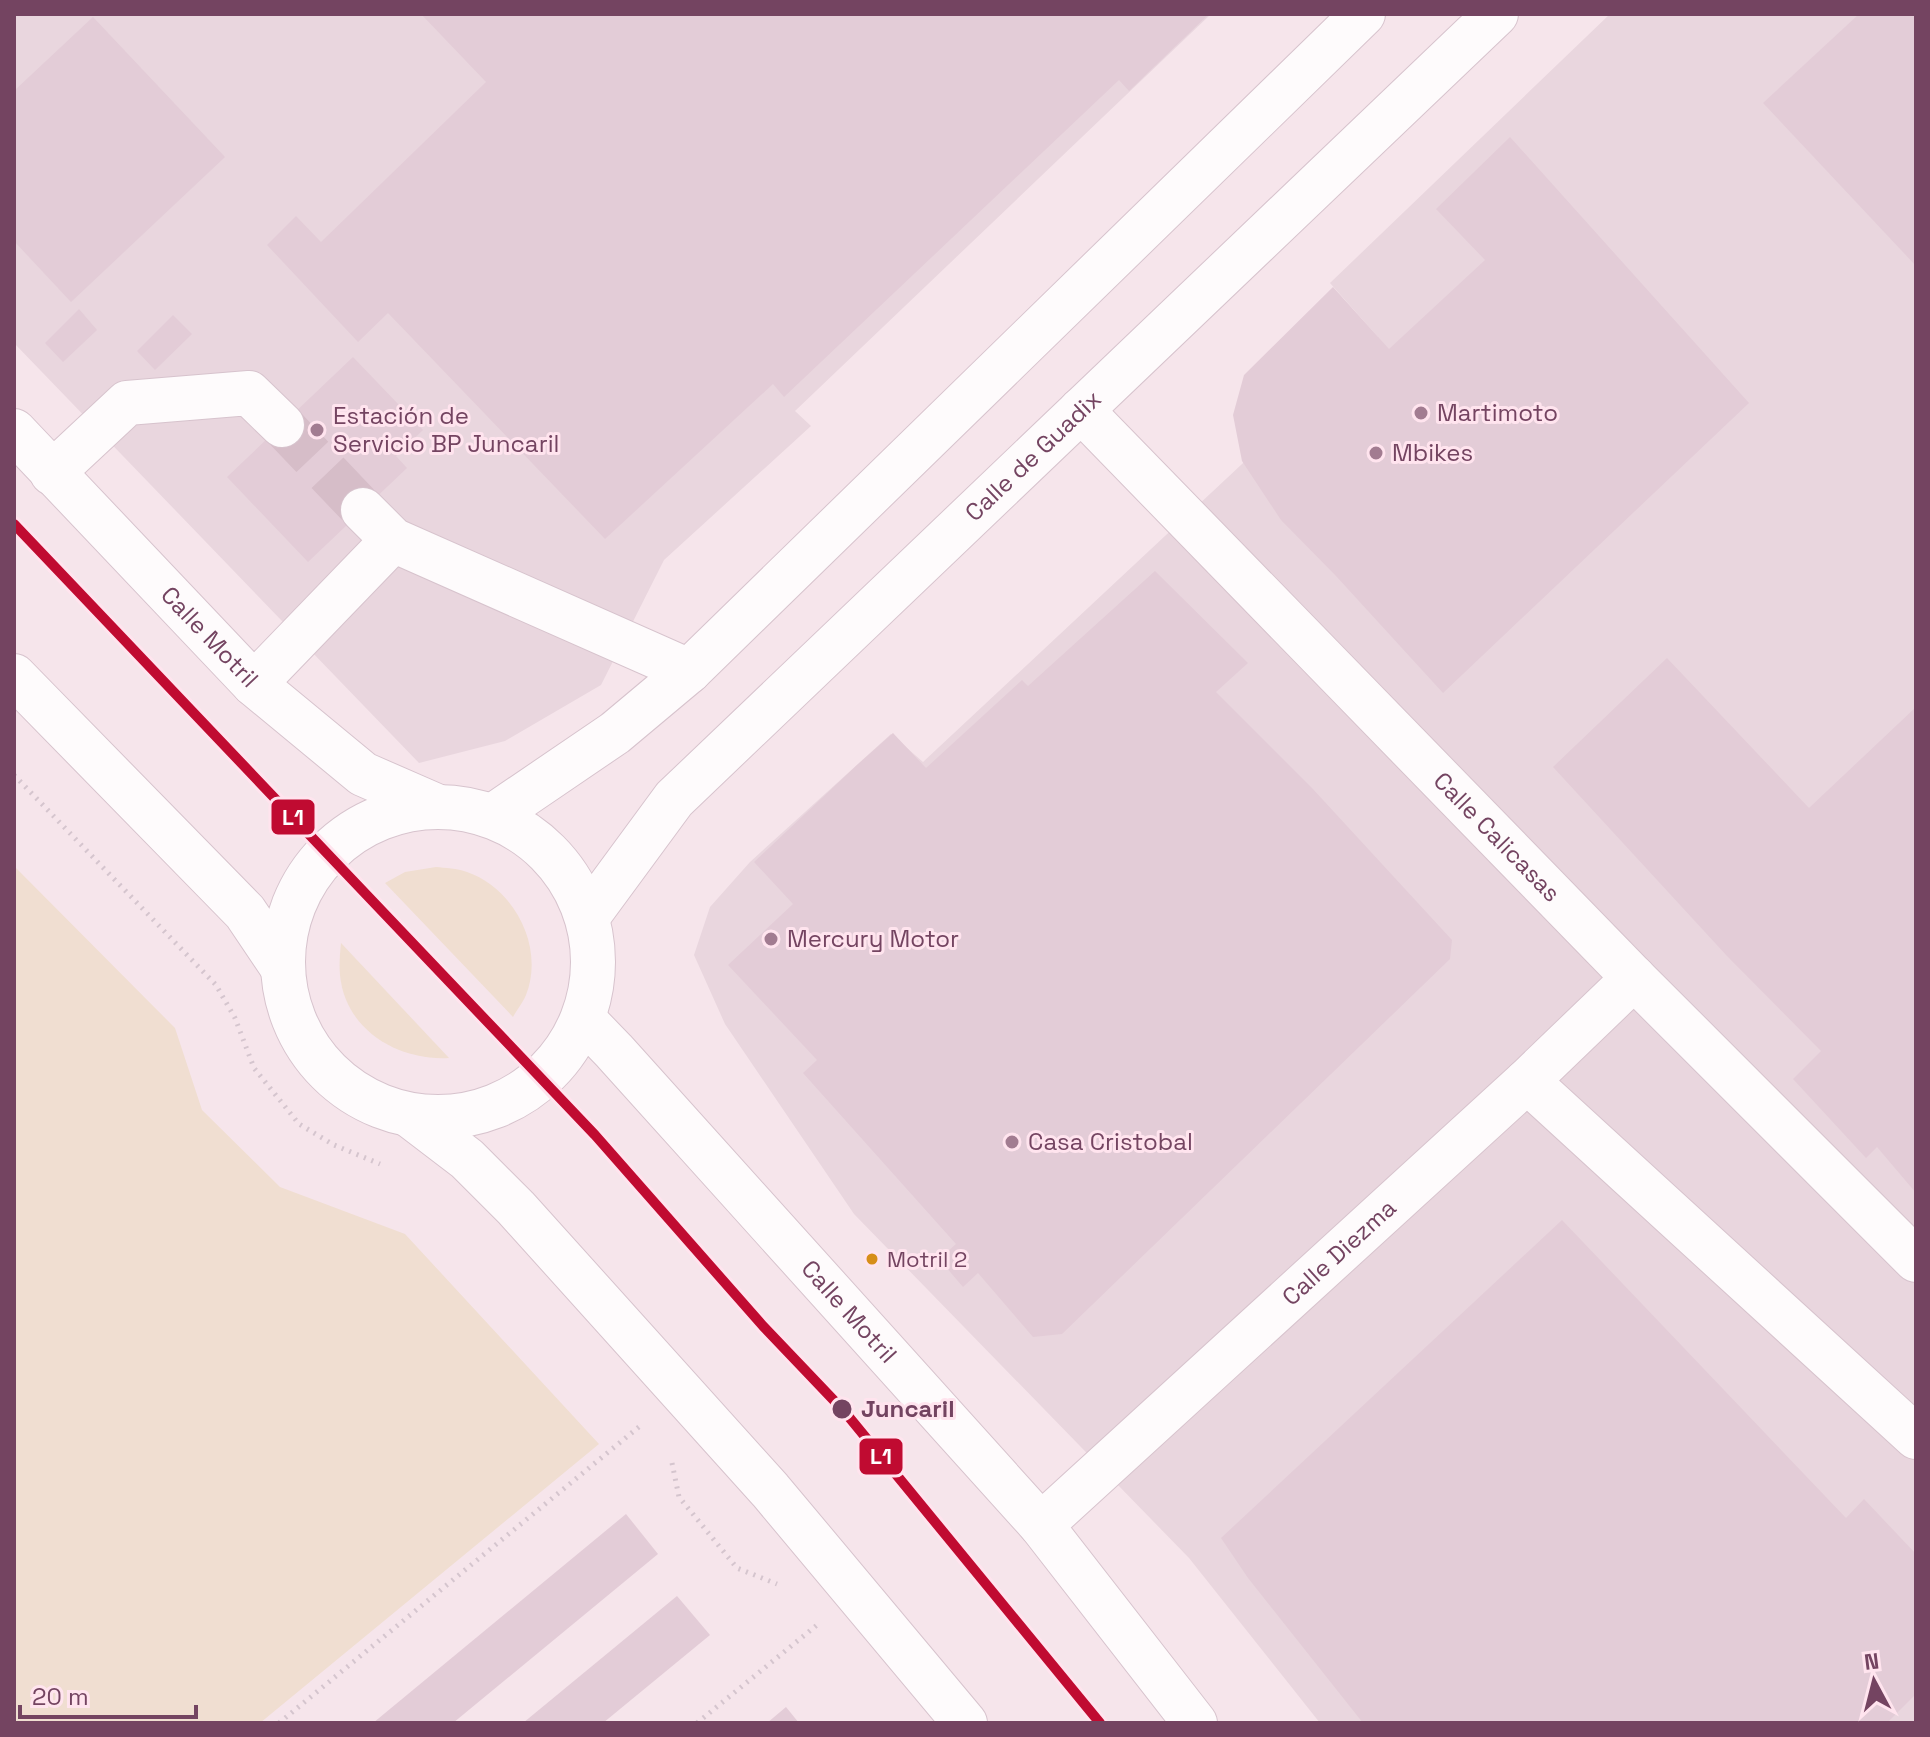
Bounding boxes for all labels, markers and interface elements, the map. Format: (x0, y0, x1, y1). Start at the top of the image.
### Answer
street label: Calle de Guadix (958, 383, 1108, 528)
place label: Martimoto (1437, 397, 1558, 428)
place label: Estación de Servicio BP Juncaril (333, 400, 559, 459)
marker: Martimoto (1412, 404, 1430, 422)
marker: Estación de Servicio BP Juncaril (308, 421, 326, 439)
place label: Mbikes (1392, 437, 1473, 468)
marker: Mbikes (1367, 444, 1385, 462)
street label: Calle Motril (154, 579, 265, 694)
street label: Calle Calicasas (1427, 765, 1567, 908)
line badge: L1 (270, 798, 316, 836)
text: L1 (282, 803, 304, 831)
place label: Mercury Motor (787, 923, 959, 954)
marker: Mercury Motor (762, 930, 780, 948)
place label: Casa Cristobal (1028, 1126, 1193, 1157)
marker: Casa Cristobal (1003, 1133, 1021, 1151)
street label: Calle Diezma (1275, 1192, 1403, 1312)
place label: Motril 2 (887, 1245, 967, 1273)
marker: Motril 2 (864, 1251, 880, 1267)
street label: Calle Motril (795, 1253, 904, 1369)
place label: Juncaril (861, 1393, 955, 1424)
marker: Juncaril (830, 1397, 854, 1421)
line badge: L1 (858, 1437, 904, 1476)
text: L1 (870, 1442, 892, 1470)
north arrow (1834, 1641, 1914, 1721)
text: N (1863, 1646, 1881, 1676)
scale bar (20, 1669, 196, 1719)
text: 20 m (32, 1681, 89, 1712)

